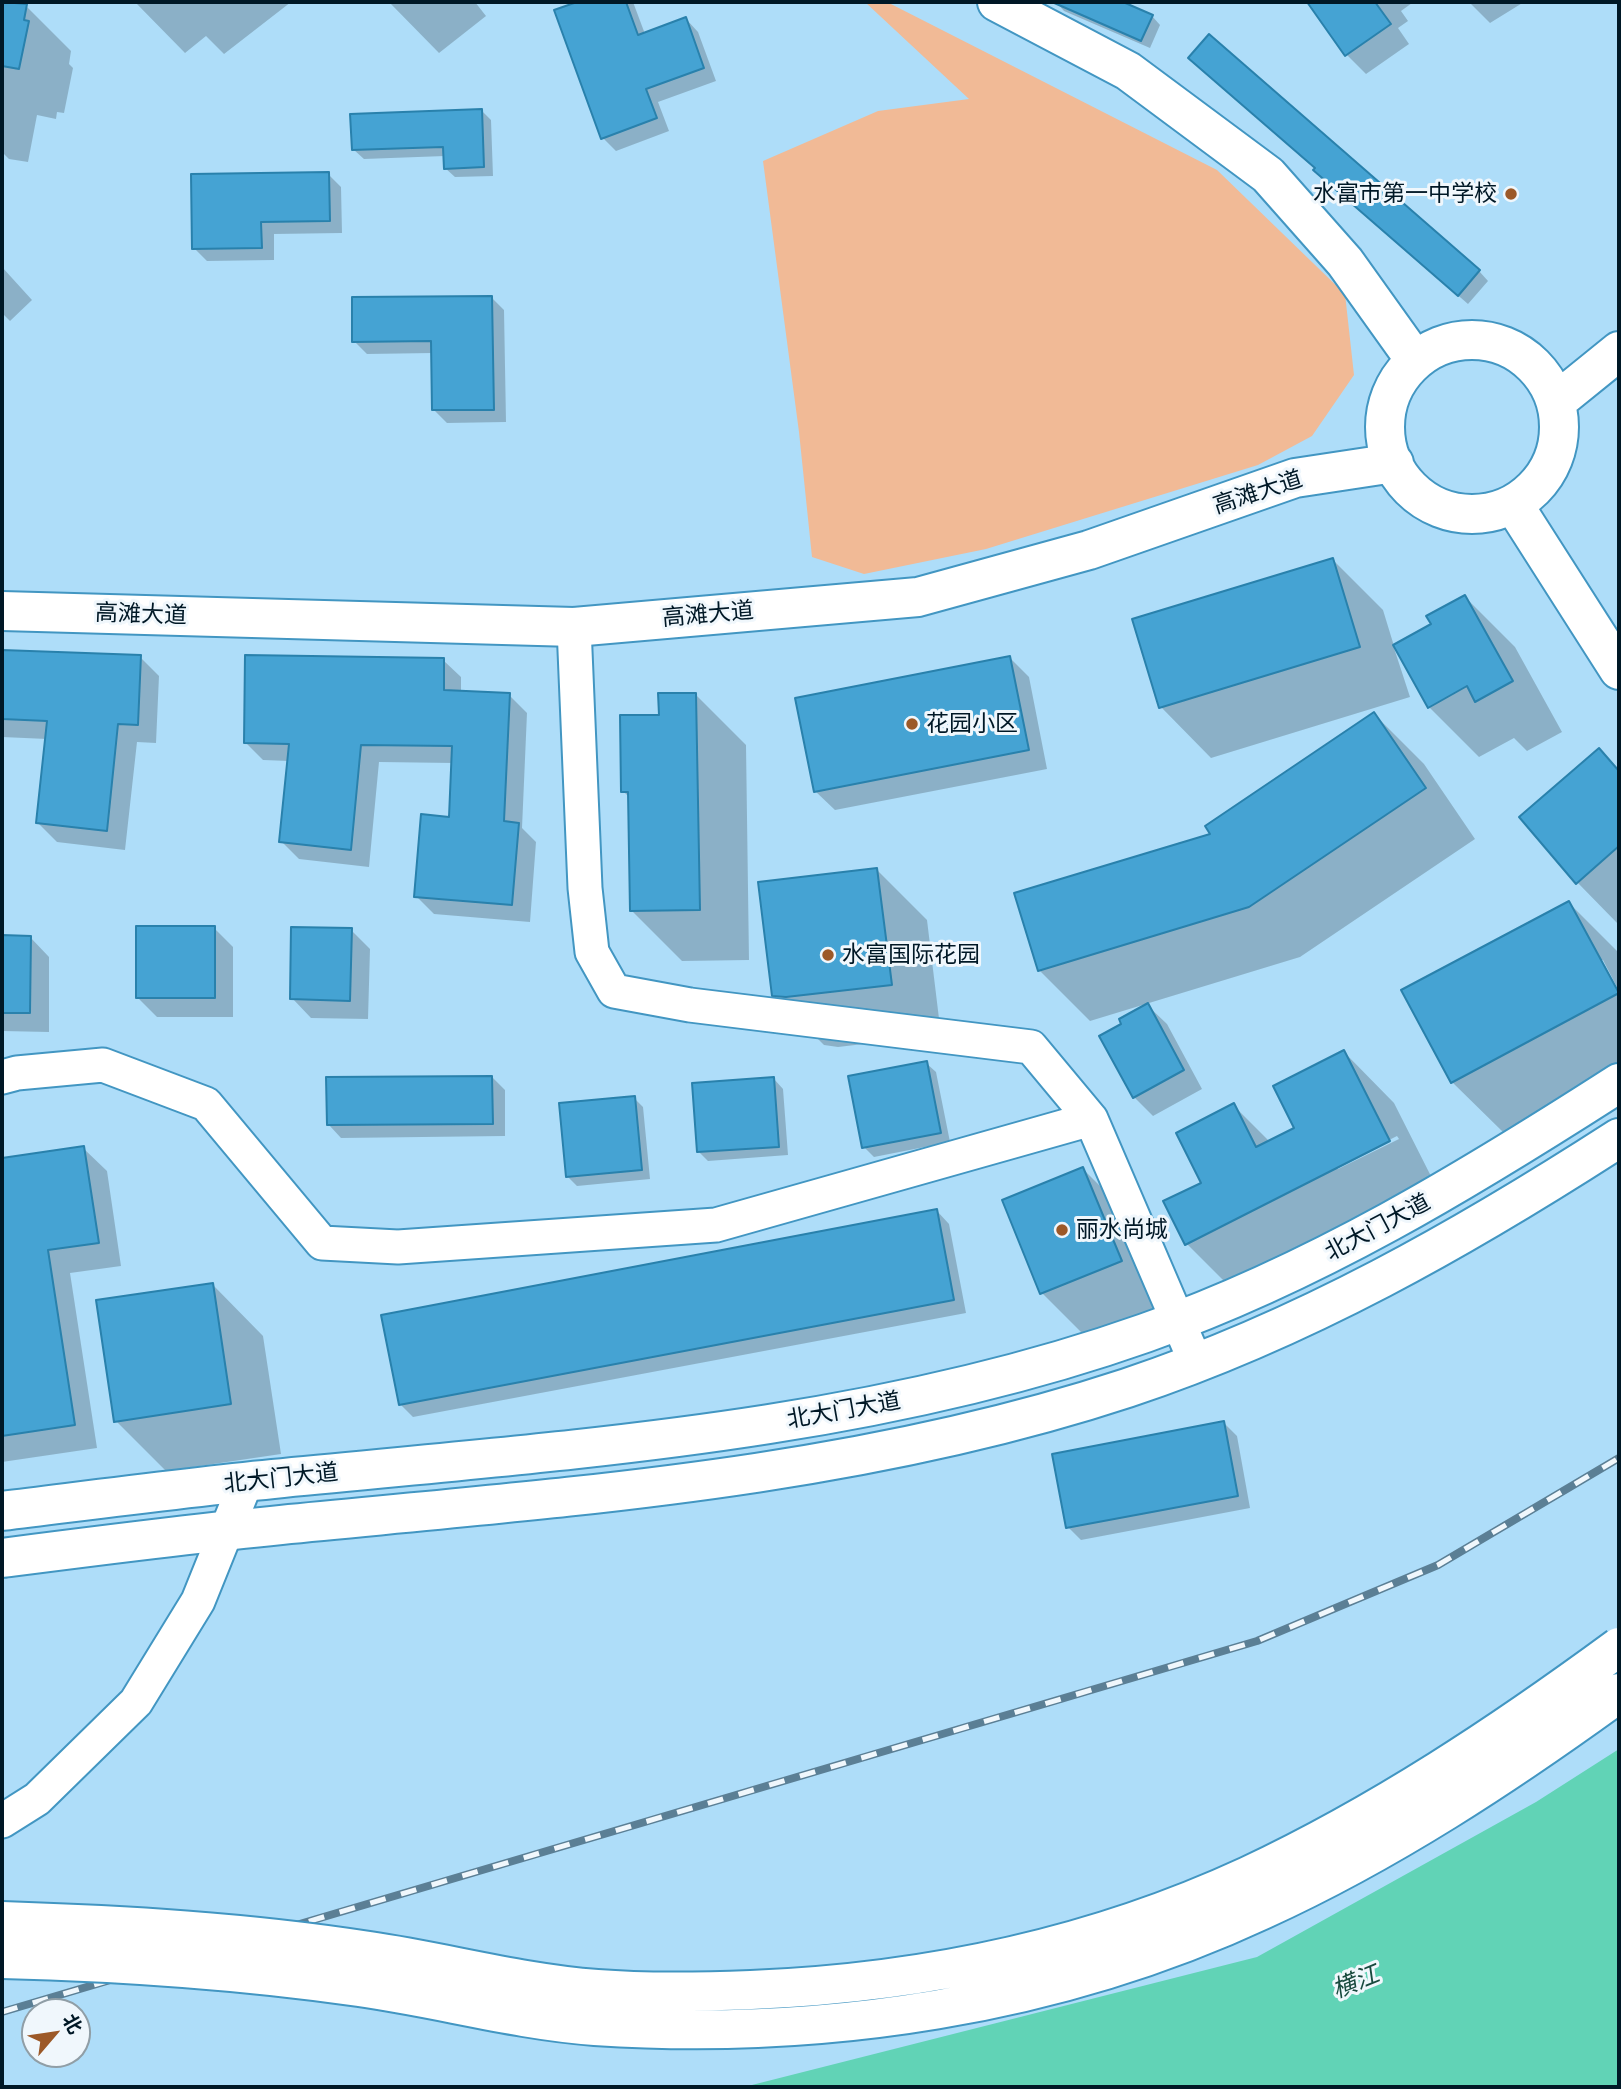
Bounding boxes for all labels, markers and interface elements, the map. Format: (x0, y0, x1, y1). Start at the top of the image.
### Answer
place label: 水富市第一中学校 (1313, 180, 1497, 208)
marker: 水富市第一中学校 (1503, 186, 1519, 202)
street label: 高滩大道 (1210, 466, 1306, 520)
street label: 高滩大道 (661, 597, 755, 633)
street label: 高滩大道 (95, 600, 187, 630)
place label: 花园小区 (926, 710, 1018, 738)
marker: 花园小区 (904, 716, 920, 732)
place label: 水富国际花园 (842, 941, 980, 969)
marker: 水富国际花园 (820, 947, 836, 963)
street label: 北大门大道 (1321, 1189, 1435, 1267)
place label: 丽水尚城 (1076, 1216, 1168, 1244)
marker: 丽水尚城 (1054, 1222, 1070, 1238)
street label: 北大门大道 (785, 1387, 903, 1435)
street label: 北大门大道 (222, 1459, 340, 1499)
water label: 横江 (1328, 1961, 1384, 2005)
north arrow (21, 1998, 91, 2068)
text: 北 (58, 2010, 88, 2038)

